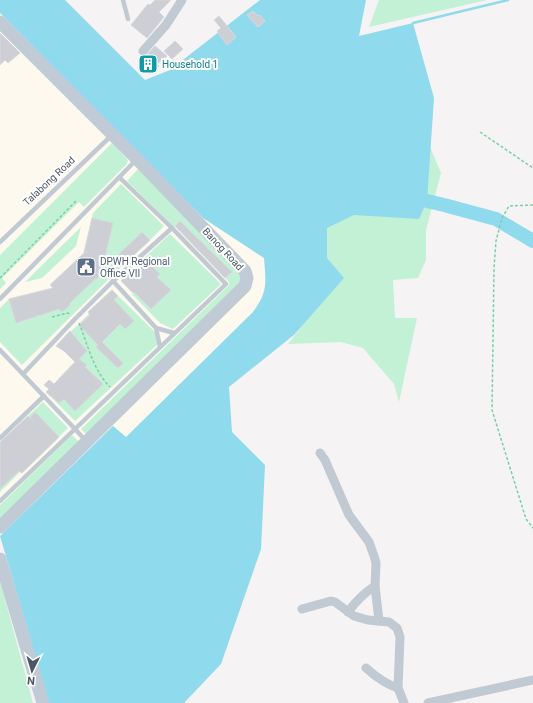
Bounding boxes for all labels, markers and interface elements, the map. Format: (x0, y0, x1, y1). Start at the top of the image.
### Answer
building icon: Household 1 (137, 53, 159, 75)
place label: Household 1 (162, 59, 218, 70)
street label: Talabong Road (21, 154, 77, 208)
street label: Banog Road (201, 226, 245, 272)
public building icon: DPWH Regional Office VII (75, 256, 97, 278)
place label: DPWH Regional Office VII (100, 256, 170, 279)
north arrow (12, 651, 52, 691)
text: N (27, 674, 36, 687)

